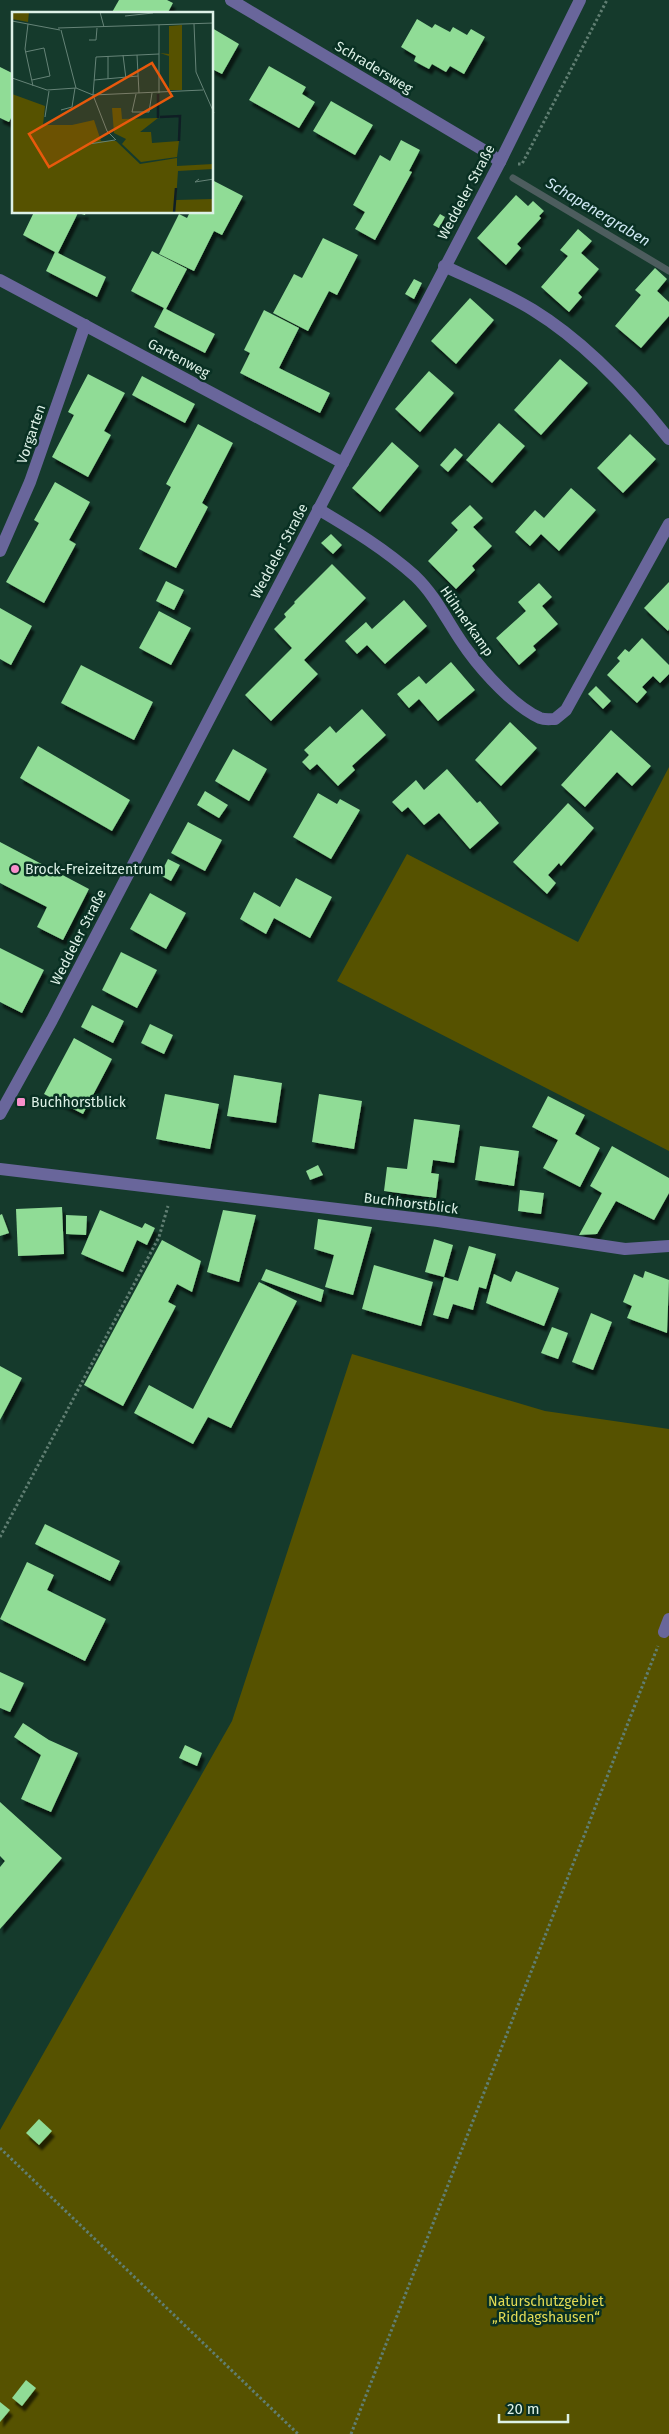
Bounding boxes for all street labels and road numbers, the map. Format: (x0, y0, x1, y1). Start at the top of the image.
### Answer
street label: Schradersweg (332, 38, 416, 98)
street label: Weddeler Straße (434, 142, 499, 243)
street label: Gartenweg (145, 335, 213, 382)
street label: Vorgarten (13, 402, 50, 466)
street label: Weddeler Straße (247, 501, 312, 602)
street label: Hühnerkamp (436, 583, 497, 660)
street label: Weddeler Straße (47, 886, 110, 988)
street label: Buchhorstblick (363, 1189, 460, 1218)

